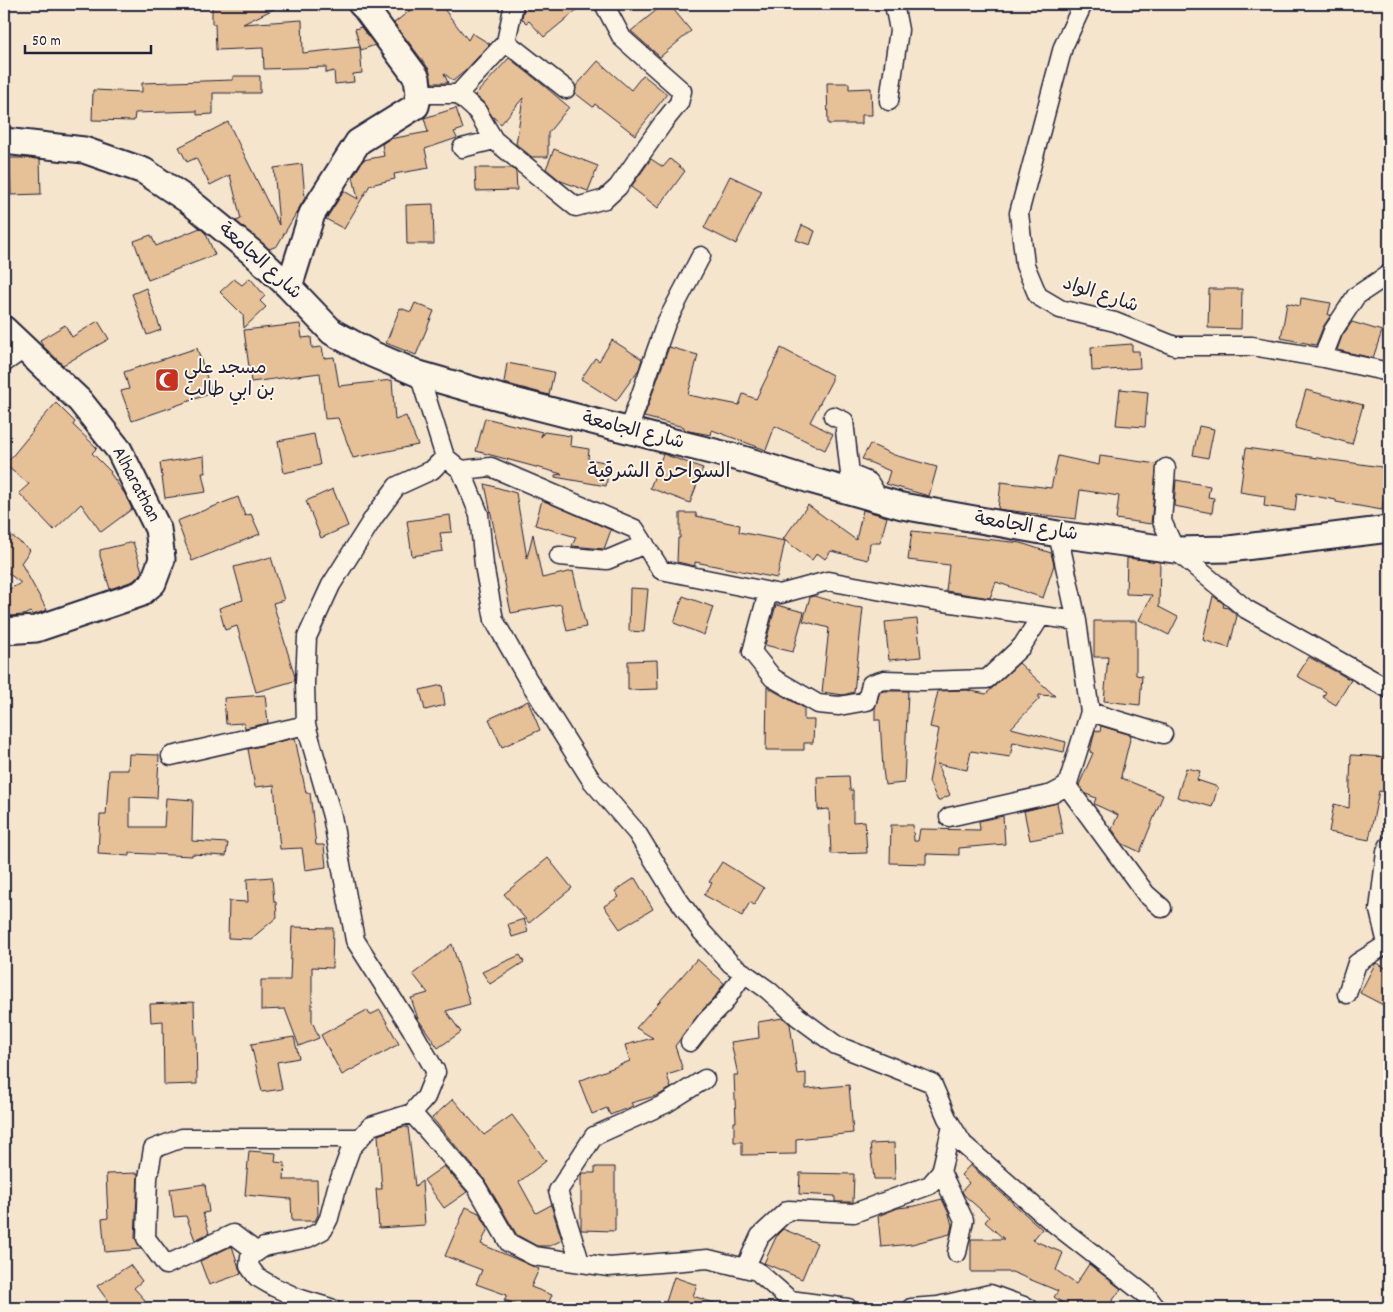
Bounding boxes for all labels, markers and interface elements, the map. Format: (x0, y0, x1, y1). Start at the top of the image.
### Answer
scale bar (25, 22, 151, 54)
text: 50 m (32, 31, 61, 53)
street label: شارع الجامعة (211, 217, 307, 307)
street label: شارع الواد (1059, 271, 1141, 321)
place label: مسجد علي بن ابي طالب (184, 356, 275, 405)
mosque icon: مسجد علي بن ابي طالب (154, 367, 180, 393)
street label: شارع الجامعة (579, 406, 687, 458)
street label: Alharathan (104, 443, 166, 527)
district label: السواحرة الشرقية (587, 458, 731, 488)
street label: شارع الجامعة (972, 507, 1080, 549)

